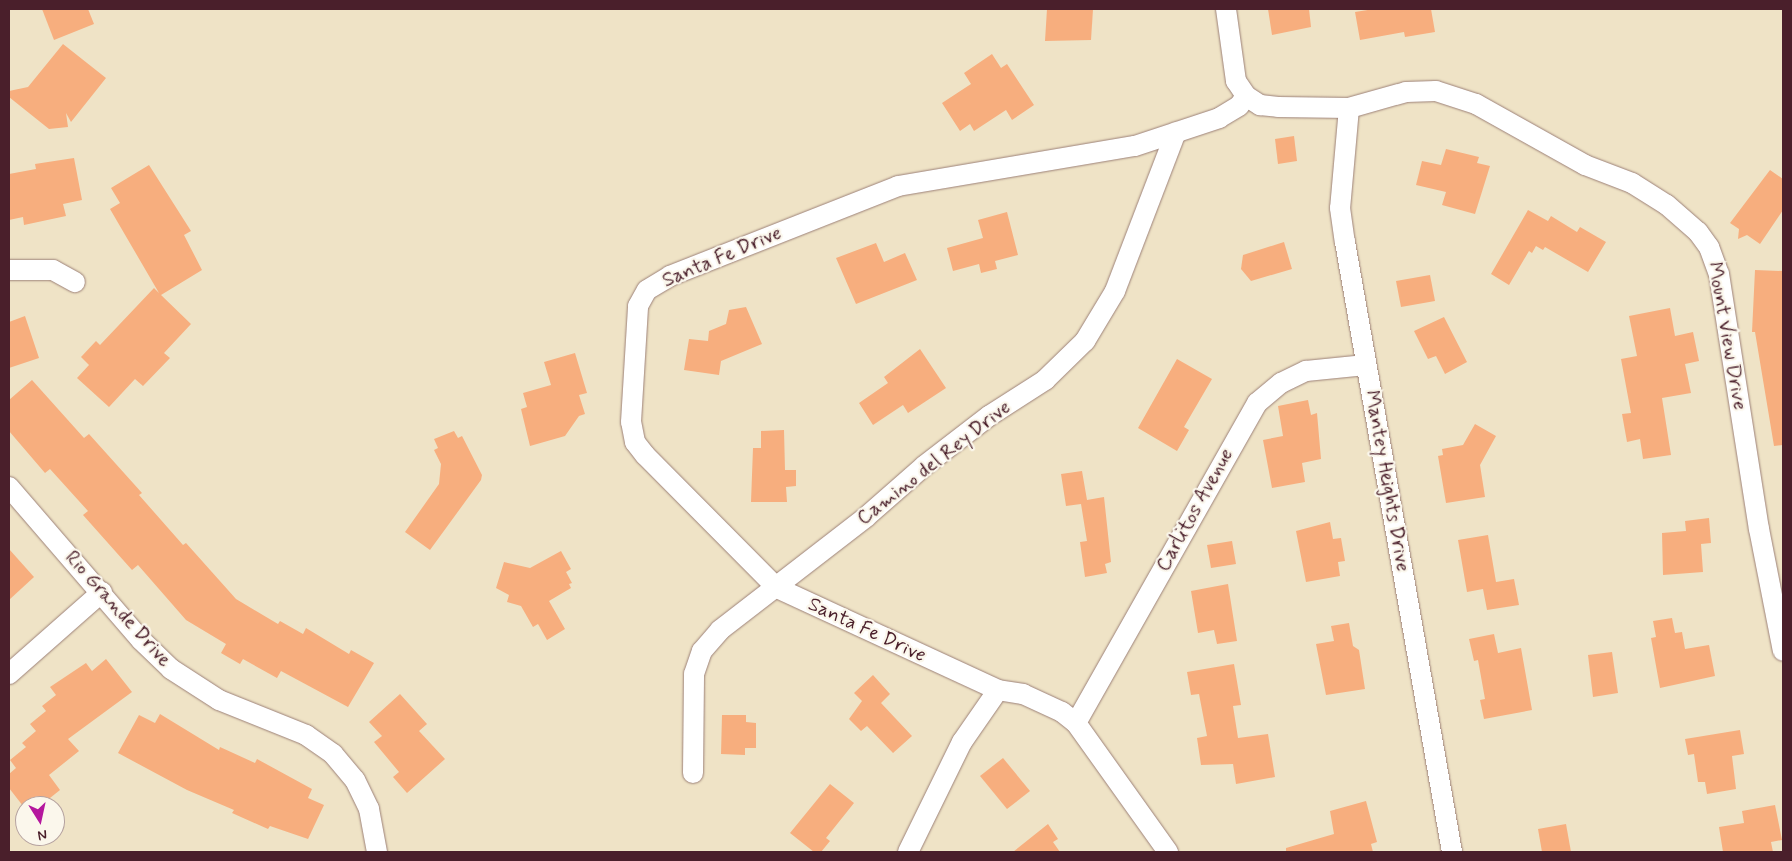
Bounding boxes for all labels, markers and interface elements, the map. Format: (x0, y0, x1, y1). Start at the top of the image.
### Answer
street label: Santa Fe Drive (659, 221, 785, 293)
street label: Mount View Drive (1702, 261, 1752, 411)
street label: Mantey Heights Drive (1359, 388, 1415, 574)
street label: Camino del Rey Drive (853, 396, 1015, 530)
street label: Carlitos Avenue (1150, 442, 1240, 578)
street label: Rio Grande Drive (61, 547, 175, 671)
street label: Santa Fe Drive (805, 592, 929, 668)
north arrow (15, 796, 65, 846)
text: N (36, 825, 49, 844)

